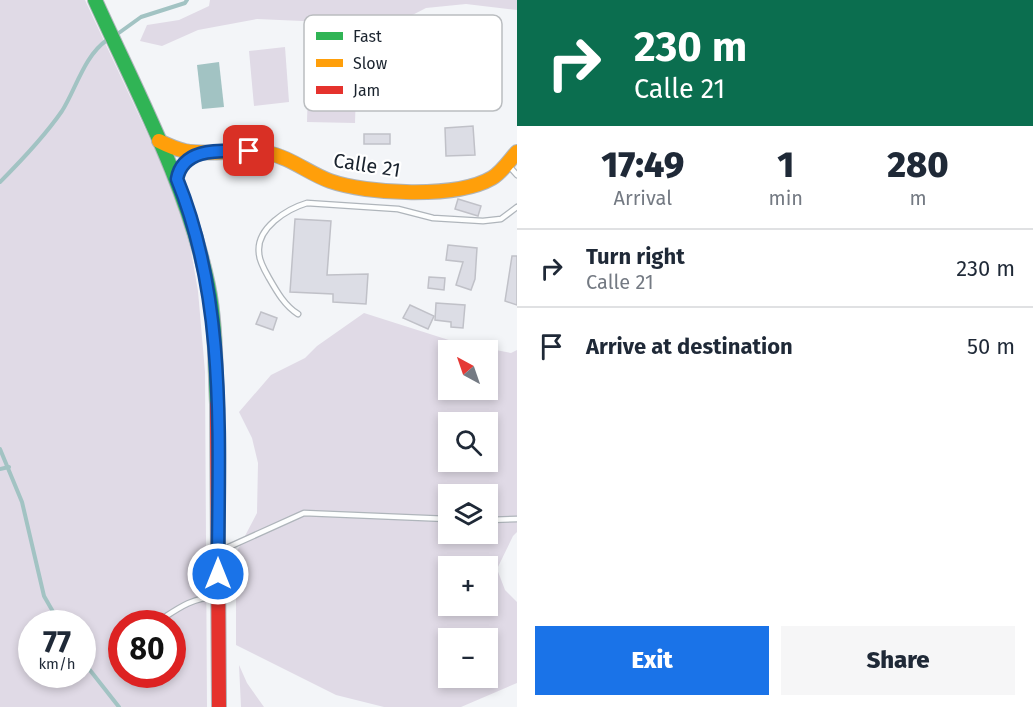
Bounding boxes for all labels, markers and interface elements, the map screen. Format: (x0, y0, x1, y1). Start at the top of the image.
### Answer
legend (304, 15, 502, 111)
text: 230 m (634, 22, 747, 72)
icon: right (535, 24, 613, 102)
text: Fast (353, 27, 382, 46)
text: Slow (353, 54, 388, 73)
text: Calle 21 (634, 73, 725, 105)
text: Jam (353, 81, 380, 100)
pin (223, 125, 274, 176)
icon: arrive (232, 134, 265, 167)
text: 17:49 (601, 143, 684, 187)
text: 1 (777, 143, 794, 187)
text: 280 (887, 143, 949, 187)
street label: Calle 21 (332, 148, 402, 182)
text: Arrival (613, 186, 672, 210)
text: min (769, 186, 803, 210)
text: m (909, 186, 927, 210)
text: Turn right (586, 243, 685, 270)
icon: right (535, 252, 568, 285)
text: 230 m (956, 255, 1015, 282)
text: Calle 21 (586, 270, 654, 294)
icon: arrive (535, 330, 568, 363)
text: Arrive at destination (586, 333, 793, 360)
text: 50 m (967, 333, 1015, 360)
north arrow (438, 340, 498, 400)
map controls (438, 340, 498, 688)
button: search (438, 412, 498, 472)
button: layers (438, 484, 498, 544)
position arrow (186, 542, 250, 606)
button: + (438, 556, 498, 616)
speed limit sign: 80 (108, 610, 186, 688)
text: 77 (43, 624, 71, 660)
button: Exit (535, 626, 769, 695)
button: Share (781, 626, 1015, 695)
button: − (438, 628, 498, 688)
text: km/h (38, 655, 76, 673)

